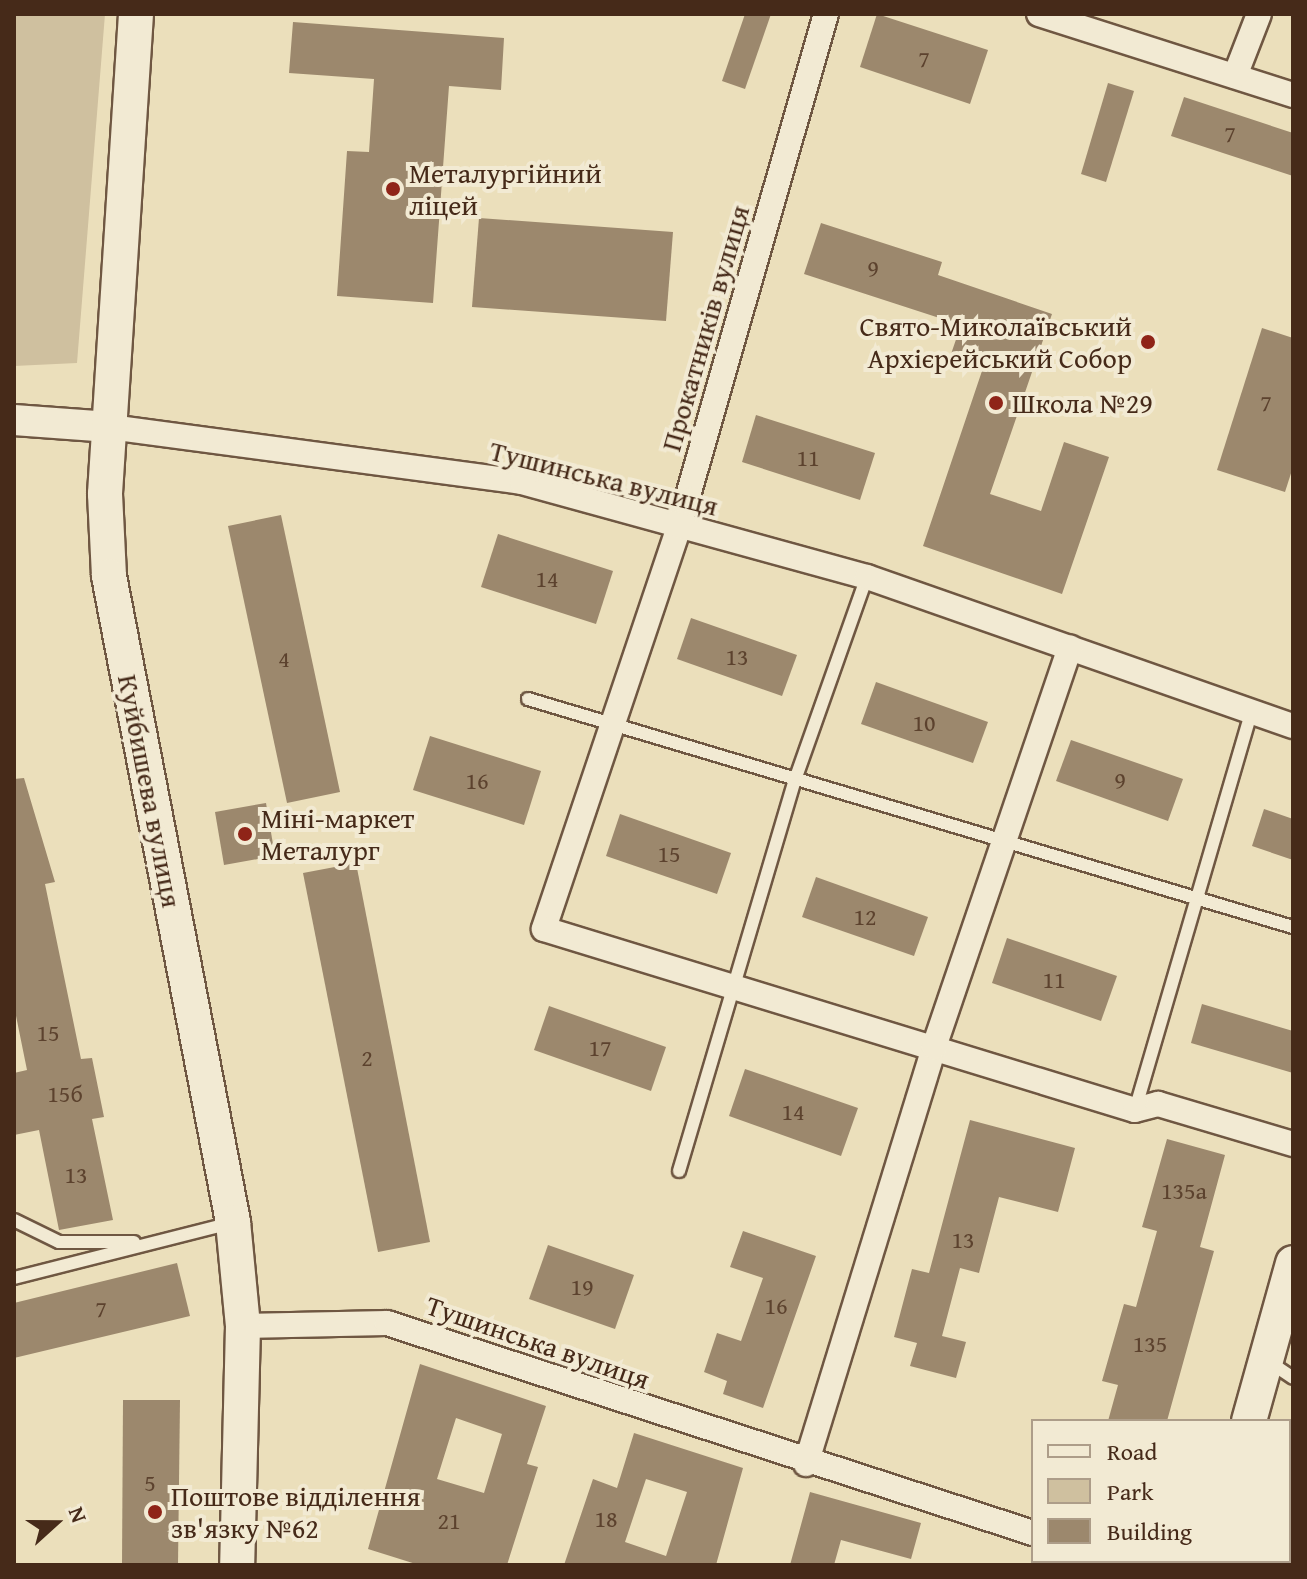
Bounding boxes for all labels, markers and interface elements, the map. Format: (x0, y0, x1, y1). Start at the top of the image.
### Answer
house number: 7 (918, 45, 930, 73)
house number: 7 (1224, 120, 1236, 148)
place label: Металургійний ліцей (409, 156, 602, 222)
marker: Металургійний ліцей (384, 180, 402, 198)
street label: Прокатників вулиця (654, 201, 756, 455)
house number: 9 (867, 254, 879, 282)
place label: Свято-Миколаївський Архієрейський Собор (859, 309, 1132, 375)
marker: Свято-Миколаївський Архієрейський Собор (1139, 333, 1157, 351)
place label: Школа №29 (1012, 386, 1153, 420)
house number: 7 (1260, 389, 1272, 417)
marker: Школа №29 (987, 394, 1005, 412)
street label: Тушинська вулиця (486, 433, 722, 523)
house number: 11 (796, 444, 820, 472)
house number: 14 (535, 565, 559, 593)
house number: 13 (725, 643, 749, 671)
house number: 4 (278, 645, 290, 673)
street label: Куйбишева вулиця (111, 672, 189, 910)
house number: 10 (912, 709, 936, 737)
house number: 9 (1114, 766, 1126, 794)
house number: 16 (465, 767, 489, 795)
place label: Міні-маркет Металург (261, 801, 414, 867)
marker: Міні-маркет Металург (236, 825, 254, 843)
house number: 15 (657, 840, 681, 868)
house number: 12 (853, 903, 877, 931)
house number: 11 (1042, 966, 1066, 994)
house number: 15 (36, 1019, 60, 1047)
house number: 17 (588, 1034, 612, 1062)
house number: 2 (361, 1044, 373, 1072)
house number: 15б (47, 1080, 83, 1108)
house number: 14 (781, 1098, 805, 1126)
house number: 13 (64, 1161, 88, 1189)
house number: 135а (1161, 1177, 1207, 1205)
house number: 13 (951, 1226, 975, 1254)
house number: 19 (570, 1273, 594, 1301)
street label: Тушинська вулиця (422, 1288, 654, 1396)
house number: 16 (764, 1292, 788, 1320)
house number: 7 (95, 1295, 107, 1323)
house number: 135 (1133, 1330, 1167, 1358)
legend (1031, 1419, 1291, 1563)
text: Road (1107, 1434, 1157, 1469)
house number: 5 (144, 1469, 156, 1497)
text: Park (1107, 1474, 1153, 1509)
place label: Поштове відділення зв'язку №62 (171, 1479, 420, 1545)
north arrow (16, 1483, 96, 1563)
text: N (61, 1502, 96, 1527)
marker: Поштове відділення зв'язку №62 (146, 1503, 164, 1521)
house number: 18 (594, 1505, 618, 1533)
house number: 21 (437, 1507, 461, 1535)
text: Building (1107, 1514, 1192, 1549)

